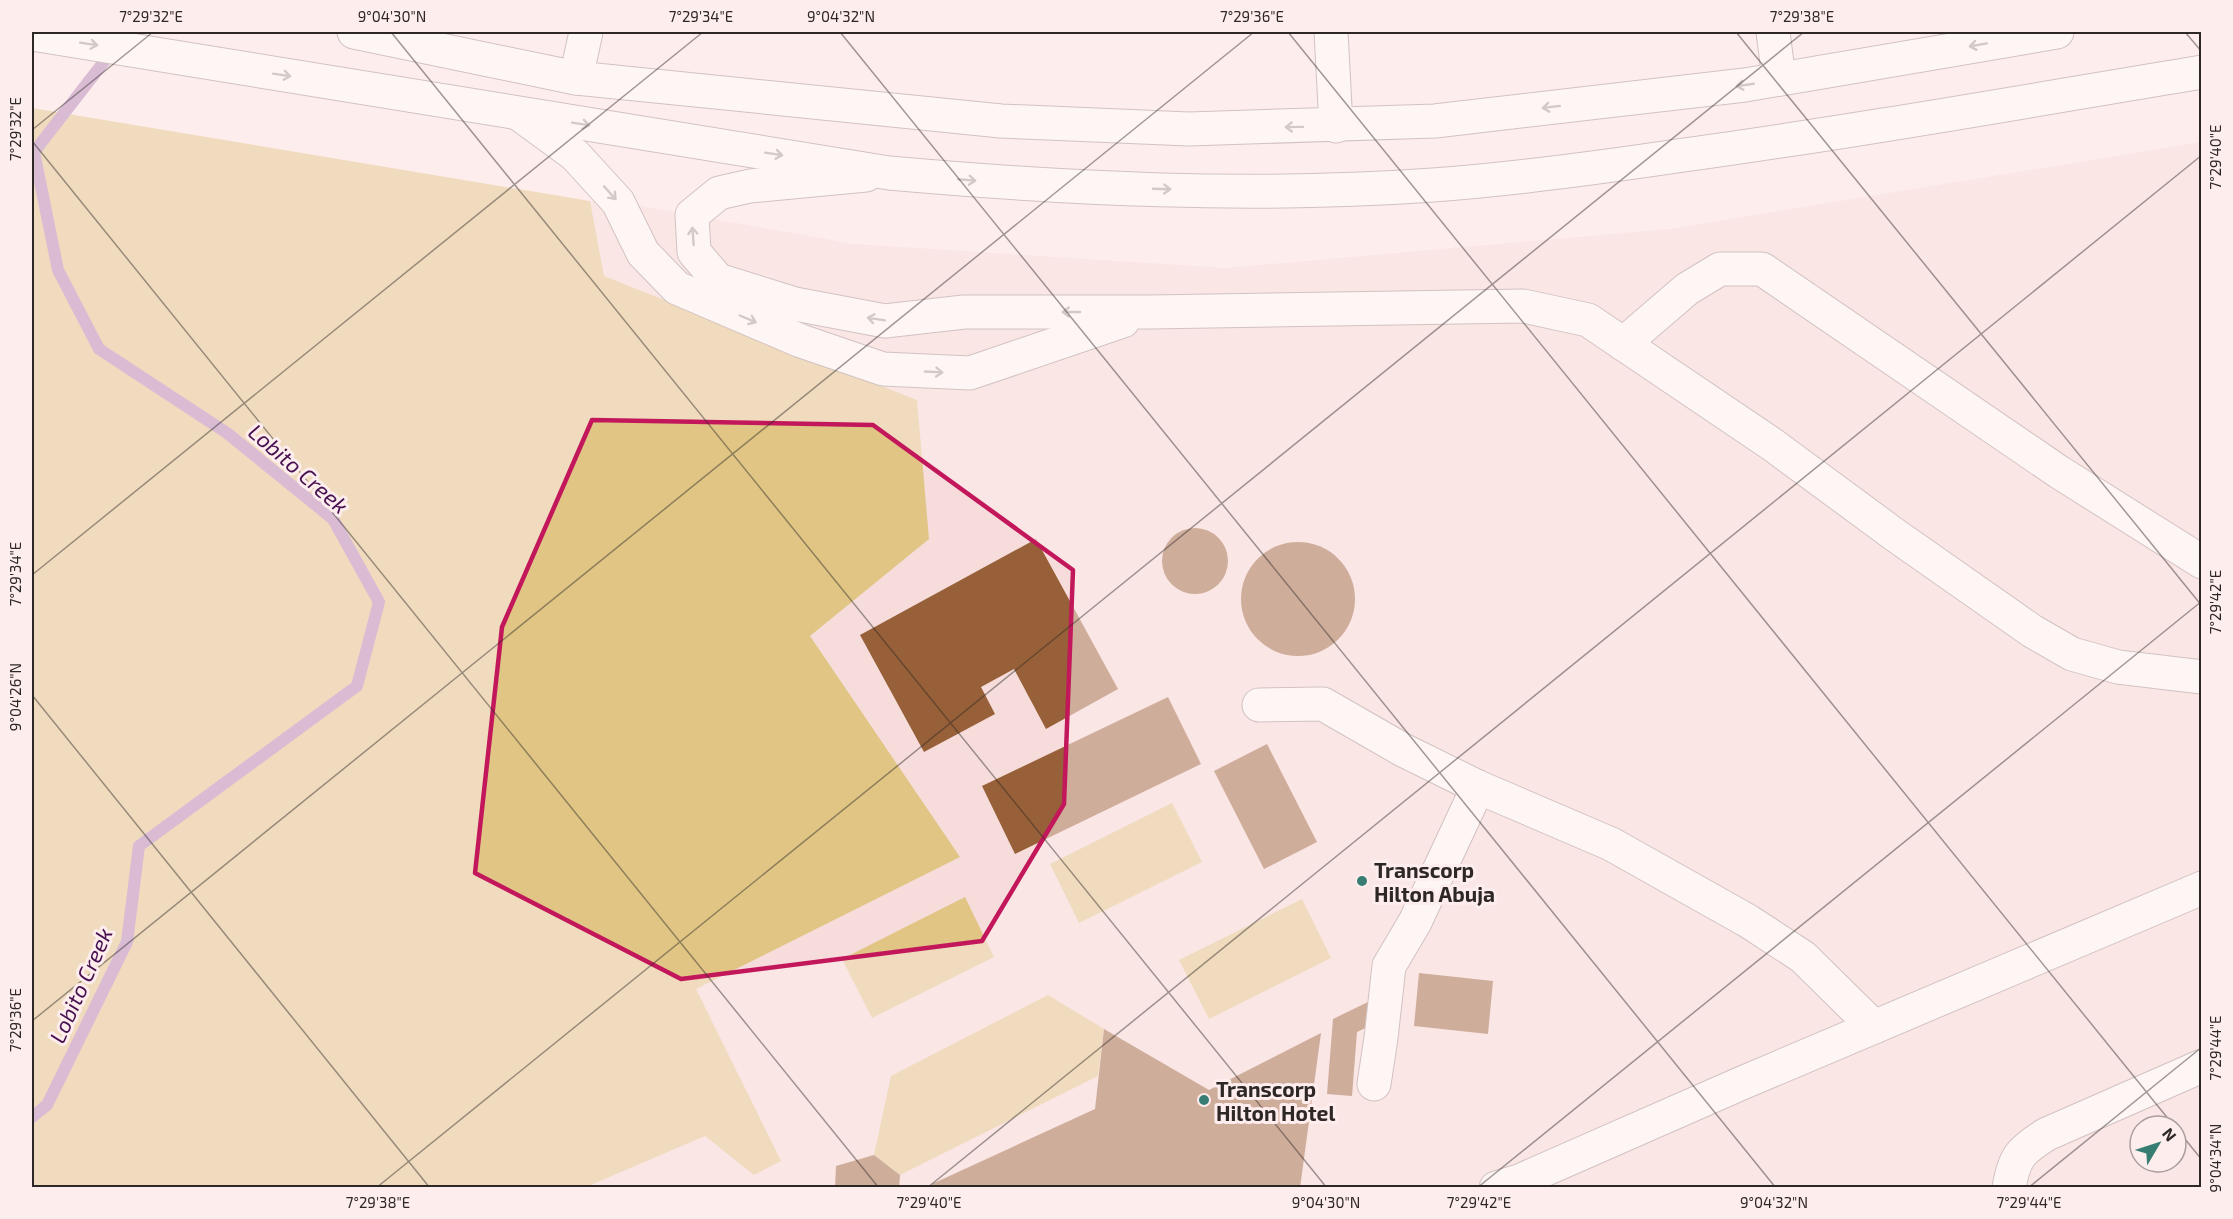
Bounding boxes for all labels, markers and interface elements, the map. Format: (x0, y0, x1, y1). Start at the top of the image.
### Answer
text: 7°29'32"E (119, 7, 183, 25)
text: 9°04'30"N (358, 7, 426, 25)
text: 7°29'34"E (669, 7, 733, 25)
text: 9°04'32"N (807, 7, 875, 25)
text: 7°29'36"E (1220, 7, 1284, 25)
text: 7°29'38"E (1770, 7, 1834, 25)
one-way arrow (79, 38, 99, 49)
one-way arrow (1969, 40, 1989, 51)
one-way arrow (271, 70, 291, 81)
one-way arrow (1735, 80, 1755, 91)
text: 7°29'32"E (6, 97, 24, 161)
one-way arrow (1542, 102, 1561, 113)
one-way arrow (571, 118, 591, 129)
one-way arrow (1285, 121, 1305, 133)
text: 7°29'40"E (2206, 125, 2224, 189)
one-way arrow (764, 149, 783, 160)
one-way arrow (957, 175, 977, 186)
one-way arrow (1151, 184, 1171, 195)
one-way arrow (603, 185, 617, 200)
one-way arrow (687, 227, 698, 247)
one-way arrow (1061, 306, 1081, 318)
one-way arrow (867, 313, 887, 324)
one-way arrow (738, 314, 756, 325)
one-way arrow (923, 366, 943, 377)
water label: Lobito Creek (244, 418, 354, 518)
text: 7°29'34"E (6, 542, 24, 606)
text: 7°29'42"E (2206, 570, 2224, 634)
text: 9°04'26"N (6, 663, 24, 731)
place label: Transcorp Hilton Abuja (1374, 857, 1495, 906)
marker: Transcorp Hilton Abuja (1355, 874, 1369, 888)
water label: Lobito Creek (43, 923, 117, 1047)
text: 7°29'36"E (6, 988, 24, 1052)
text: 7°29'44"E (2206, 1015, 2224, 1081)
place label: Transcorp Hilton Hotel (1216, 1076, 1335, 1125)
marker: Transcorp Hilton Hotel (1197, 1093, 1211, 1107)
north arrow (2128, 1114, 2188, 1174)
text: N (2159, 1124, 2181, 1145)
text: 9°04'34"N (2206, 1124, 2224, 1192)
text: 7°29'38"E (346, 1193, 410, 1211)
text: 7°29'40"E (897, 1193, 961, 1211)
text: 9°04'30"N (1292, 1193, 1360, 1211)
text: 7°29'42"E (1447, 1193, 1511, 1211)
text: 9°04'32"N (1740, 1193, 1808, 1211)
text: 7°29'44"E (1996, 1193, 2062, 1211)

